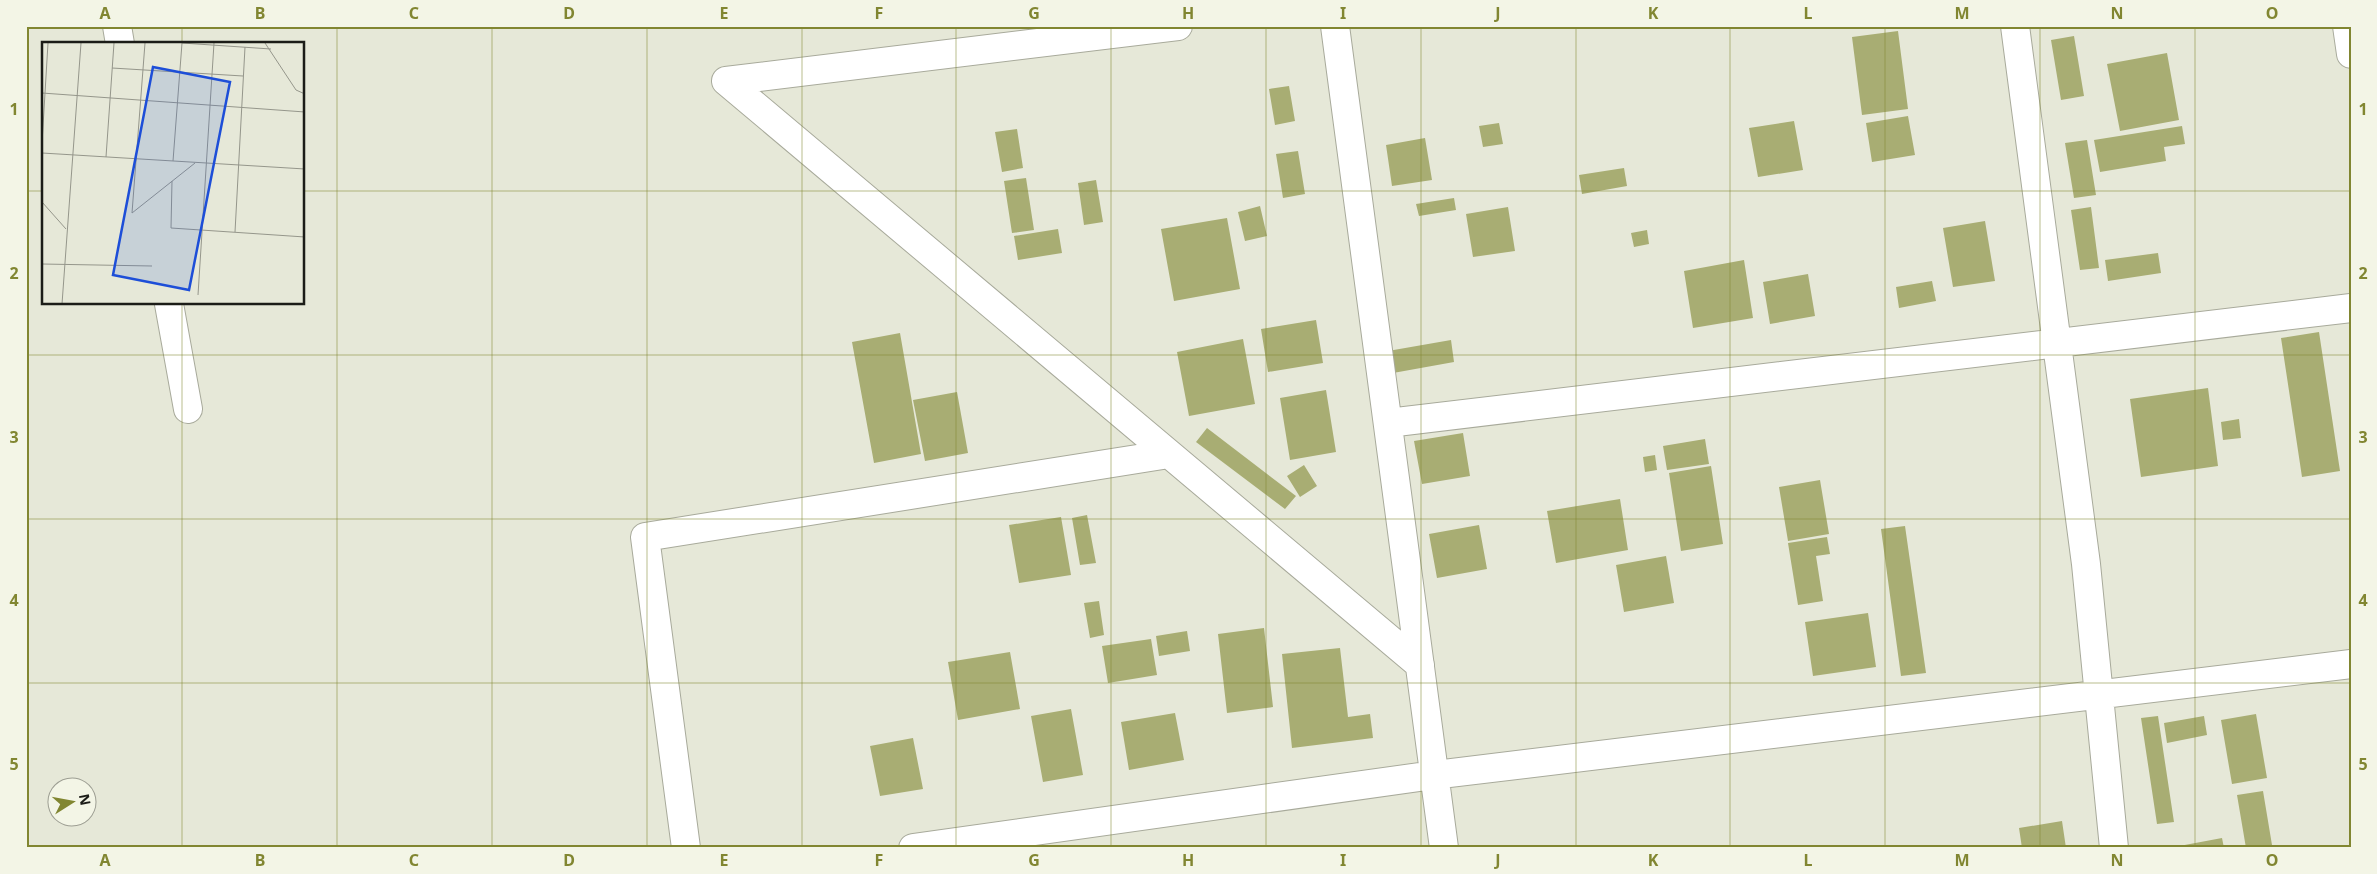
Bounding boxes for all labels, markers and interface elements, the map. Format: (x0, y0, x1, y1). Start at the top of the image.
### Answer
text: A (99, 2, 111, 24)
text: B (255, 2, 265, 24)
text: C (409, 2, 419, 24)
text: D (563, 2, 575, 24)
text: E (720, 2, 729, 24)
text: F (875, 2, 883, 24)
text: G (1028, 2, 1040, 24)
text: H (1182, 2, 1194, 24)
text: I (1340, 2, 1346, 24)
text: J (1493, 2, 1501, 24)
text: K (1648, 2, 1659, 24)
text: L (1804, 2, 1813, 24)
text: M (1954, 2, 1970, 24)
text: N (2110, 2, 2124, 24)
text: O (2266, 2, 2278, 24)
inset map (42, 42, 305, 305)
text: 1 (9, 98, 19, 120)
text: 1 (2358, 98, 2368, 120)
text: 2 (9, 262, 19, 284)
text: 2 (2358, 262, 2368, 284)
text: 3 (9, 426, 19, 448)
text: 3 (2358, 426, 2368, 448)
text: 4 (9, 589, 19, 611)
text: 4 (2358, 589, 2368, 611)
text: 5 (9, 753, 19, 775)
text: 5 (2358, 753, 2368, 775)
north arrow (48, 776, 98, 826)
text: N (75, 792, 96, 807)
text: A (99, 849, 111, 871)
text: B (255, 849, 265, 871)
text: C (409, 849, 419, 871)
text: D (563, 849, 575, 871)
text: E (720, 849, 729, 871)
text: F (875, 849, 883, 871)
text: G (1028, 849, 1040, 871)
text: H (1182, 849, 1194, 871)
text: I (1340, 849, 1346, 871)
text: J (1493, 849, 1501, 871)
text: K (1648, 849, 1659, 871)
text: L (1804, 849, 1813, 871)
text: M (1954, 849, 1970, 871)
text: N (2110, 849, 2124, 871)
text: O (2266, 849, 2278, 871)

